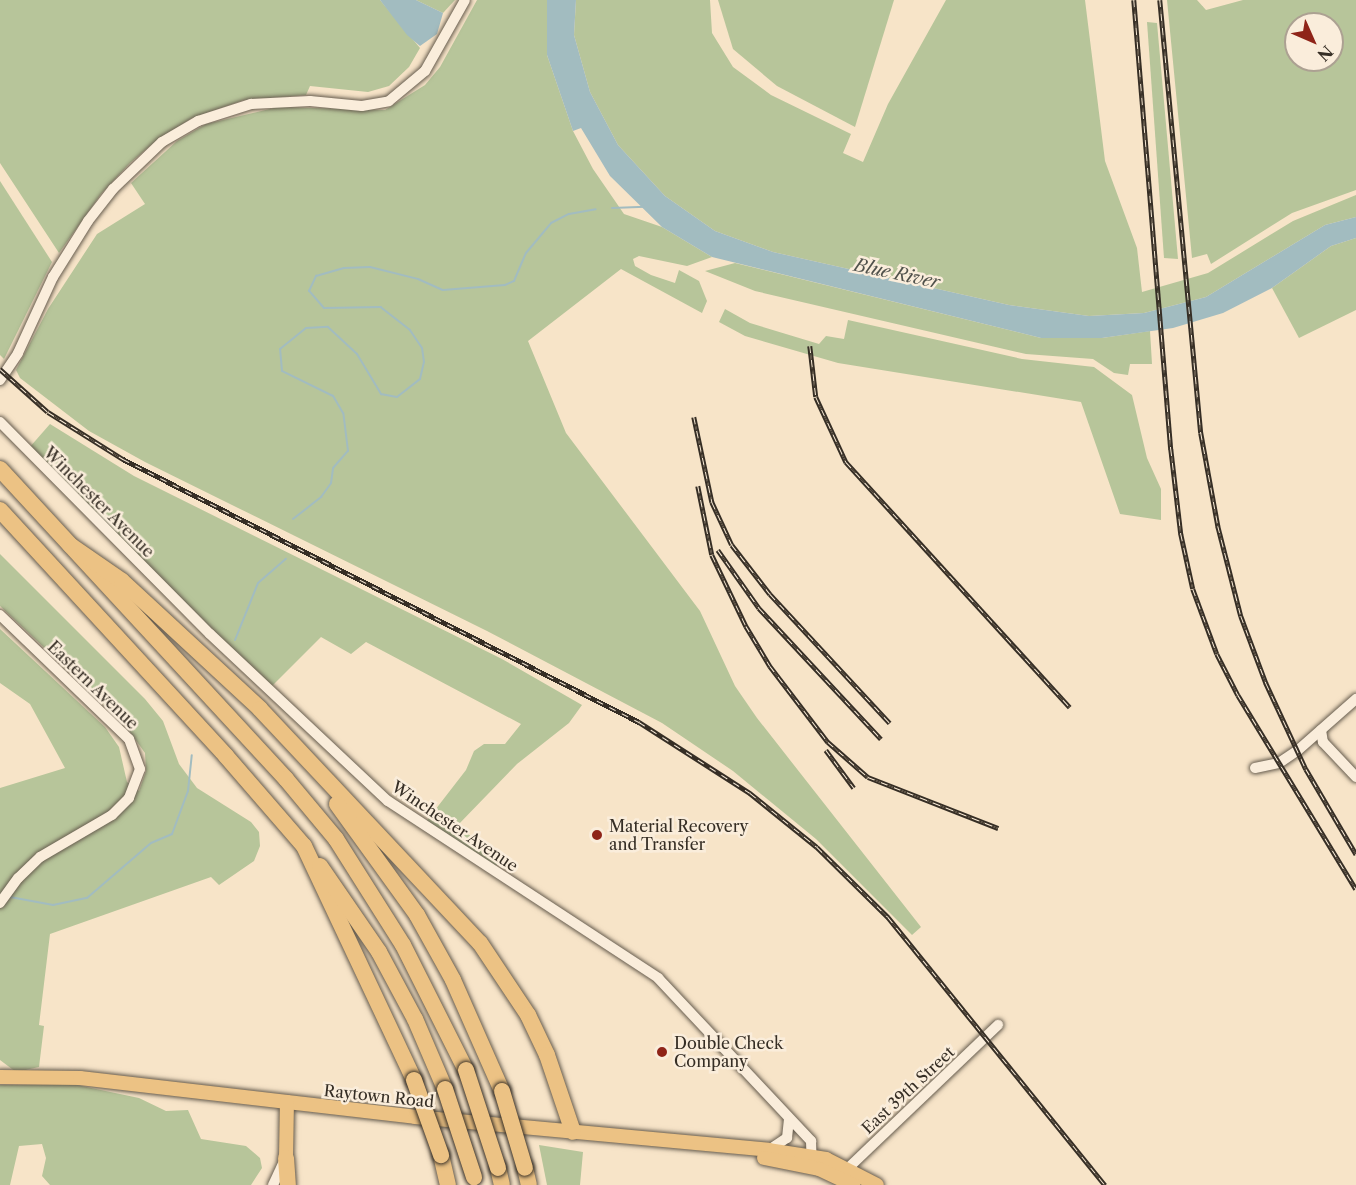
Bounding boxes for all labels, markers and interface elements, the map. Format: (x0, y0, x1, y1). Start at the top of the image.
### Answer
north arrow (1284, 12, 1344, 72)
text: N (1313, 41, 1337, 65)
water label: Blue River (852, 254, 942, 294)
street label: Winchester Avenue (39, 442, 159, 562)
street label: Eastern Avenue (44, 637, 142, 733)
street label: Winchester Avenue (388, 776, 522, 876)
place label: Material Recovery and Transfer (609, 816, 748, 854)
marker: Material Recovery and Transfer (590, 828, 604, 842)
place label: Double Check Company (674, 1033, 783, 1071)
street label: East 39th Street (858, 1042, 958, 1138)
marker: Double Check Company (655, 1045, 669, 1059)
street label: Raytown Road (323, 1081, 435, 1111)

